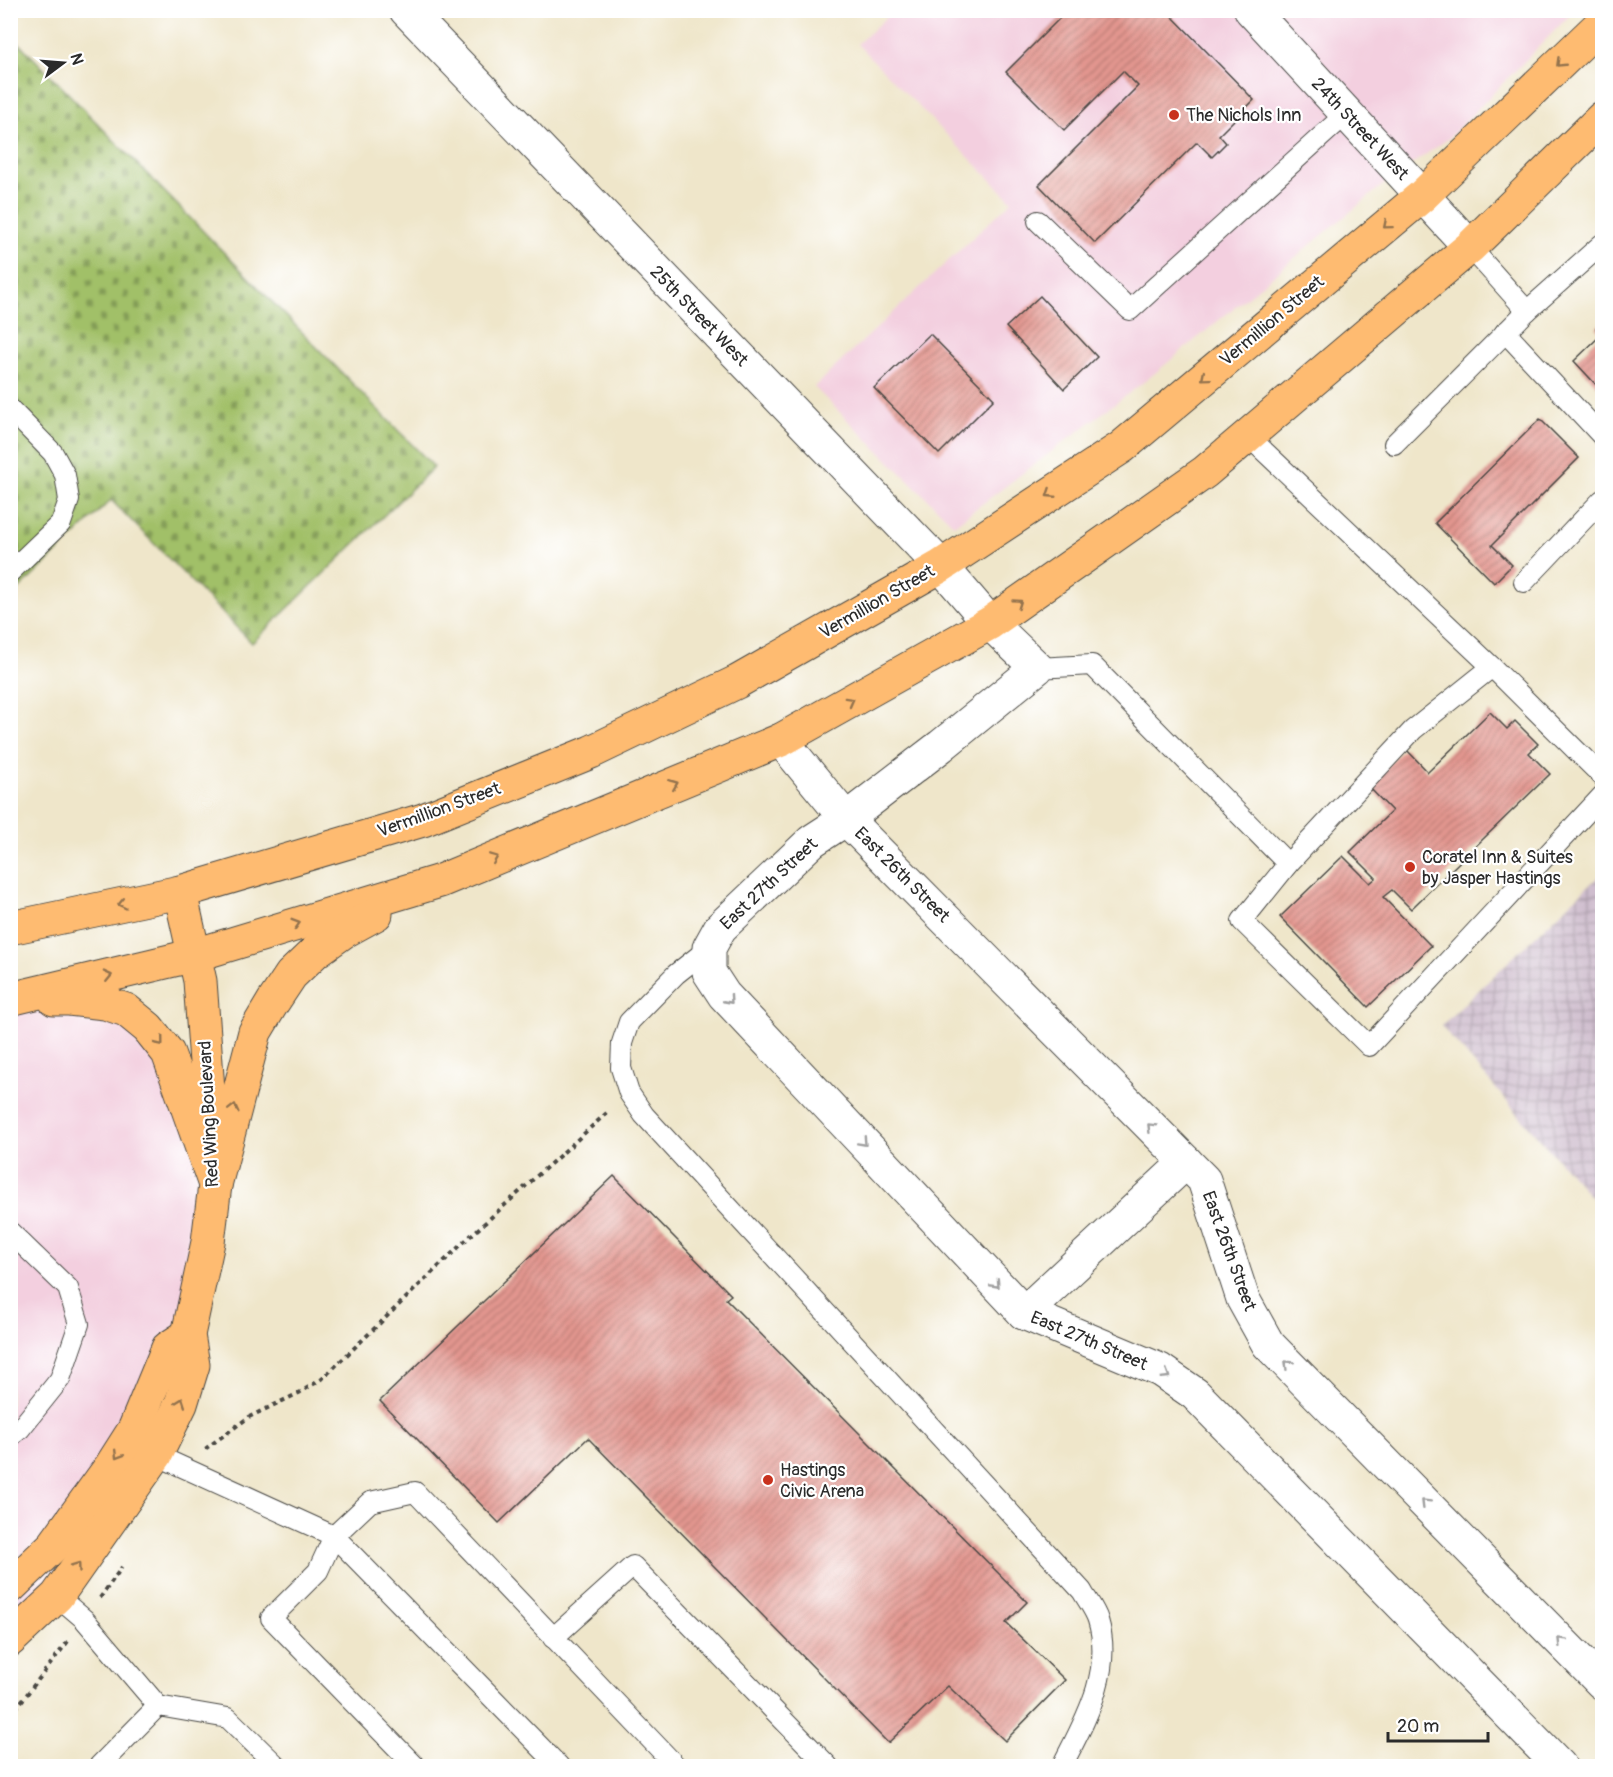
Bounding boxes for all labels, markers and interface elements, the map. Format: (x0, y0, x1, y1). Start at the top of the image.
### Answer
north arrow (33, 33, 93, 93)
text: N (65, 51, 88, 67)
one-way arrow (1557, 56, 1568, 67)
street label: 24th Street West (1306, 73, 1414, 186)
place label: The Nichols Inn (1186, 104, 1302, 127)
marker: The Nichols Inn (1167, 108, 1181, 122)
one-way arrow (1383, 218, 1394, 229)
street label: 25th Street West (645, 261, 754, 372)
street label: Vermillion Street (1215, 270, 1330, 371)
one-way arrow (1201, 370, 1212, 381)
one-way arrow (1046, 487, 1056, 499)
street label: Vermillion Street (815, 559, 939, 644)
one-way arrow (1012, 599, 1023, 610)
one-way arrow (844, 697, 854, 708)
street label: Vermillion Street (374, 777, 504, 843)
one-way arrow (668, 779, 679, 791)
street label: East 26th Street (849, 822, 955, 928)
street label: East 27th Street (715, 832, 823, 935)
place label: Coratel Inn & Suites by Jasper Hastings (1422, 846, 1573, 890)
one-way arrow (487, 853, 498, 865)
marker: Coratel Inn & Suites by Jasper Hastings (1403, 860, 1417, 874)
one-way arrow (118, 897, 128, 910)
one-way arrow (290, 919, 301, 931)
one-way arrow (103, 970, 113, 983)
one-way arrow (722, 993, 733, 1004)
one-way arrow (152, 1035, 163, 1046)
street label: Red Wing Boulevard (194, 1040, 224, 1188)
one-way arrow (227, 1103, 240, 1113)
one-way arrow (1148, 1124, 1159, 1135)
one-way arrow (856, 1136, 867, 1146)
street label: East 26th Street (1197, 1188, 1262, 1315)
one-way arrow (989, 1277, 1000, 1288)
street label: East 27th Street (1027, 1306, 1152, 1376)
one-way arrow (1284, 1360, 1295, 1371)
one-way arrow (1160, 1367, 1170, 1379)
one-way arrow (174, 1397, 186, 1408)
one-way arrow (114, 1449, 125, 1460)
place label: Hastings Civic Arena (780, 1459, 864, 1503)
marker: Hastings Civic Arena (761, 1473, 775, 1487)
one-way arrow (1421, 1499, 1432, 1510)
one-way arrow (70, 1561, 81, 1572)
one-way arrow (1558, 1638, 1569, 1649)
scale bar (1388, 1705, 1488, 1743)
text: 20 m (1397, 1715, 1439, 1738)

